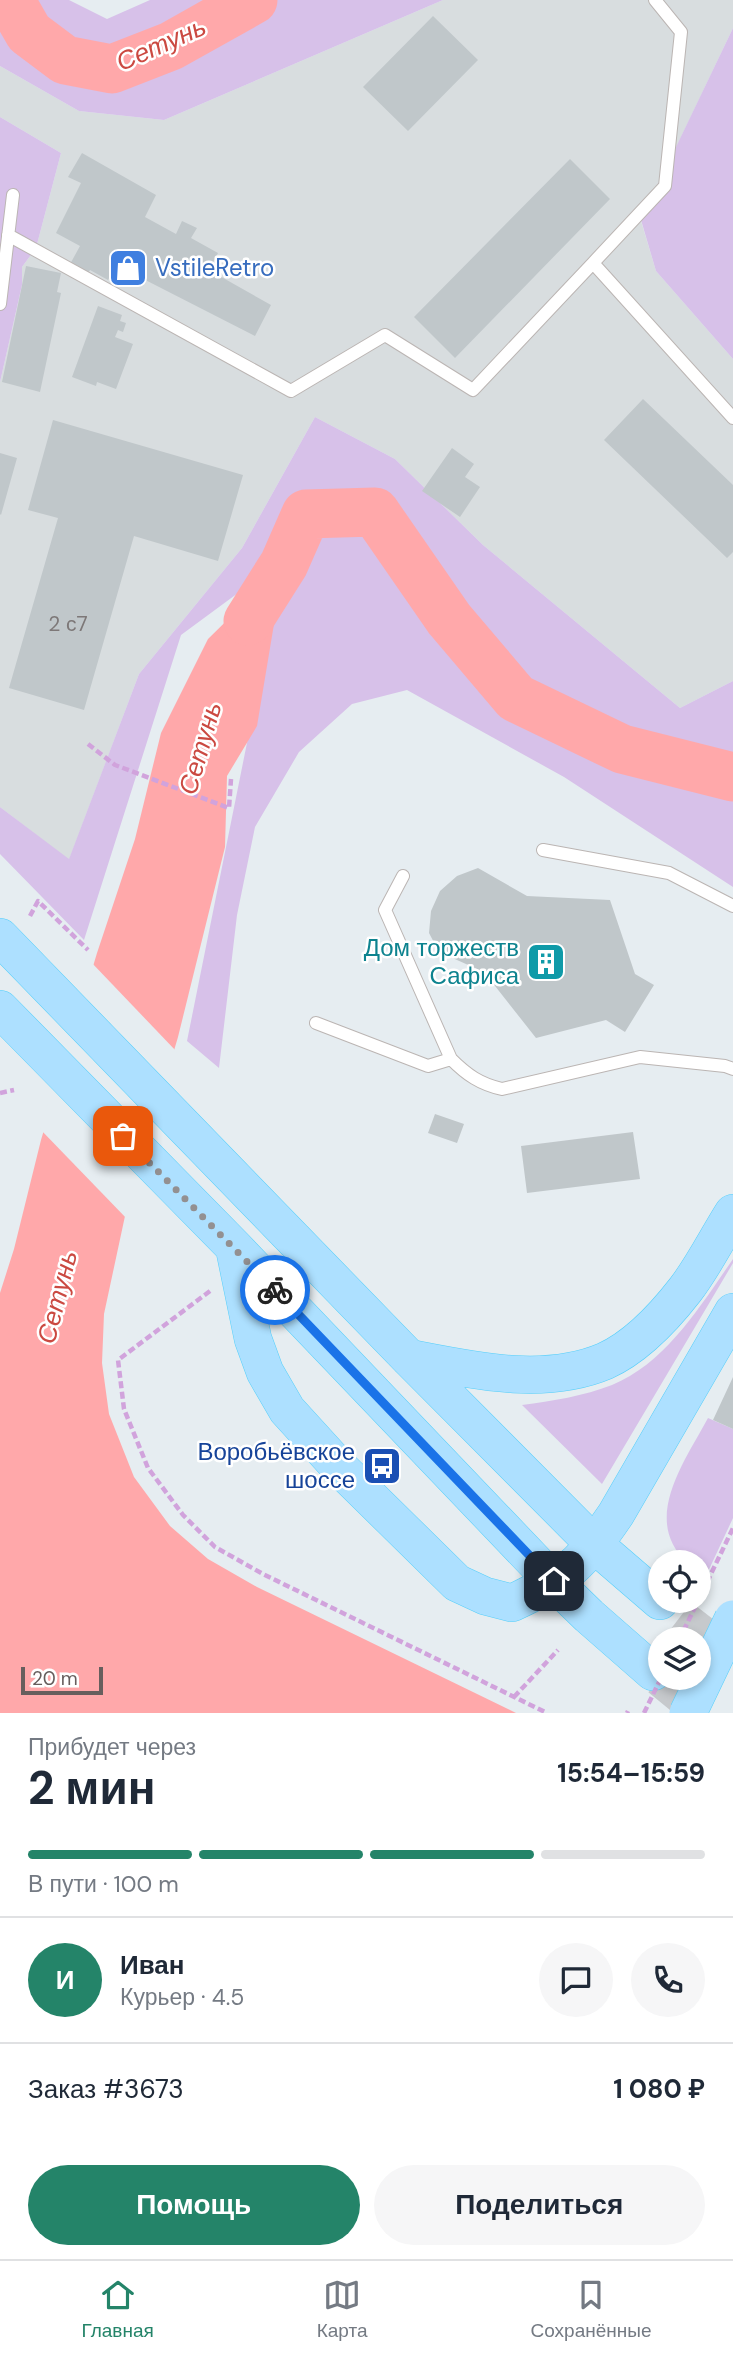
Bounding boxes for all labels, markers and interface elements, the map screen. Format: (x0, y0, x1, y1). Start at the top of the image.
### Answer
water label: Сетунь (111, 9, 211, 79)
shop icon: VstileRetro (107, 247, 149, 289)
place label: VstileRetro (155, 252, 274, 283)
house number: 2 с7 (48, 610, 88, 638)
water label: Сетунь (171, 698, 229, 798)
place label: Дом торжеств Сафиса (364, 932, 520, 991)
building icon: Дом торжеств Сафиса (525, 941, 567, 983)
pin (93, 1106, 153, 1166)
icon: bag (104, 1117, 142, 1155)
water label: Сетунь (29, 1247, 85, 1347)
courier (240, 1255, 310, 1325)
icon: bike (256, 1271, 294, 1309)
place label: Воробьёвское шоссе (197, 1436, 355, 1495)
bus stop icon: Воробьёвское шоссе (361, 1445, 403, 1487)
map controls (648, 1550, 711, 1690)
button: locate (648, 1550, 711, 1613)
pin (524, 1551, 584, 1611)
icon: home (535, 1562, 573, 1600)
button: layers (648, 1627, 711, 1690)
scale bar (21, 1664, 103, 1696)
text: 20 m (32, 1666, 78, 1691)
text: Прибудет через (28, 1732, 196, 1762)
text: 15:54–15:59 (557, 1756, 705, 1790)
text: 2 мин (28, 1758, 155, 1818)
text: В пути · 100 m (28, 1869, 179, 1899)
button: chat (539, 1943, 613, 2017)
button: phone (631, 1943, 705, 2017)
text: Иван (120, 1948, 185, 1982)
text: И (56, 1963, 74, 1997)
text: Курьер · 4.5 (120, 1982, 244, 2012)
text: Заказ #3673 (28, 2072, 184, 2106)
text: 1 080 ₽ (613, 2072, 705, 2106)
button: Помощь (28, 2165, 360, 2245)
button: Поделиться (374, 2165, 705, 2245)
tab: Главная (81, 2276, 154, 2343)
tab: Карта (317, 2276, 368, 2343)
tab: Сохранённые (531, 2276, 652, 2343)

